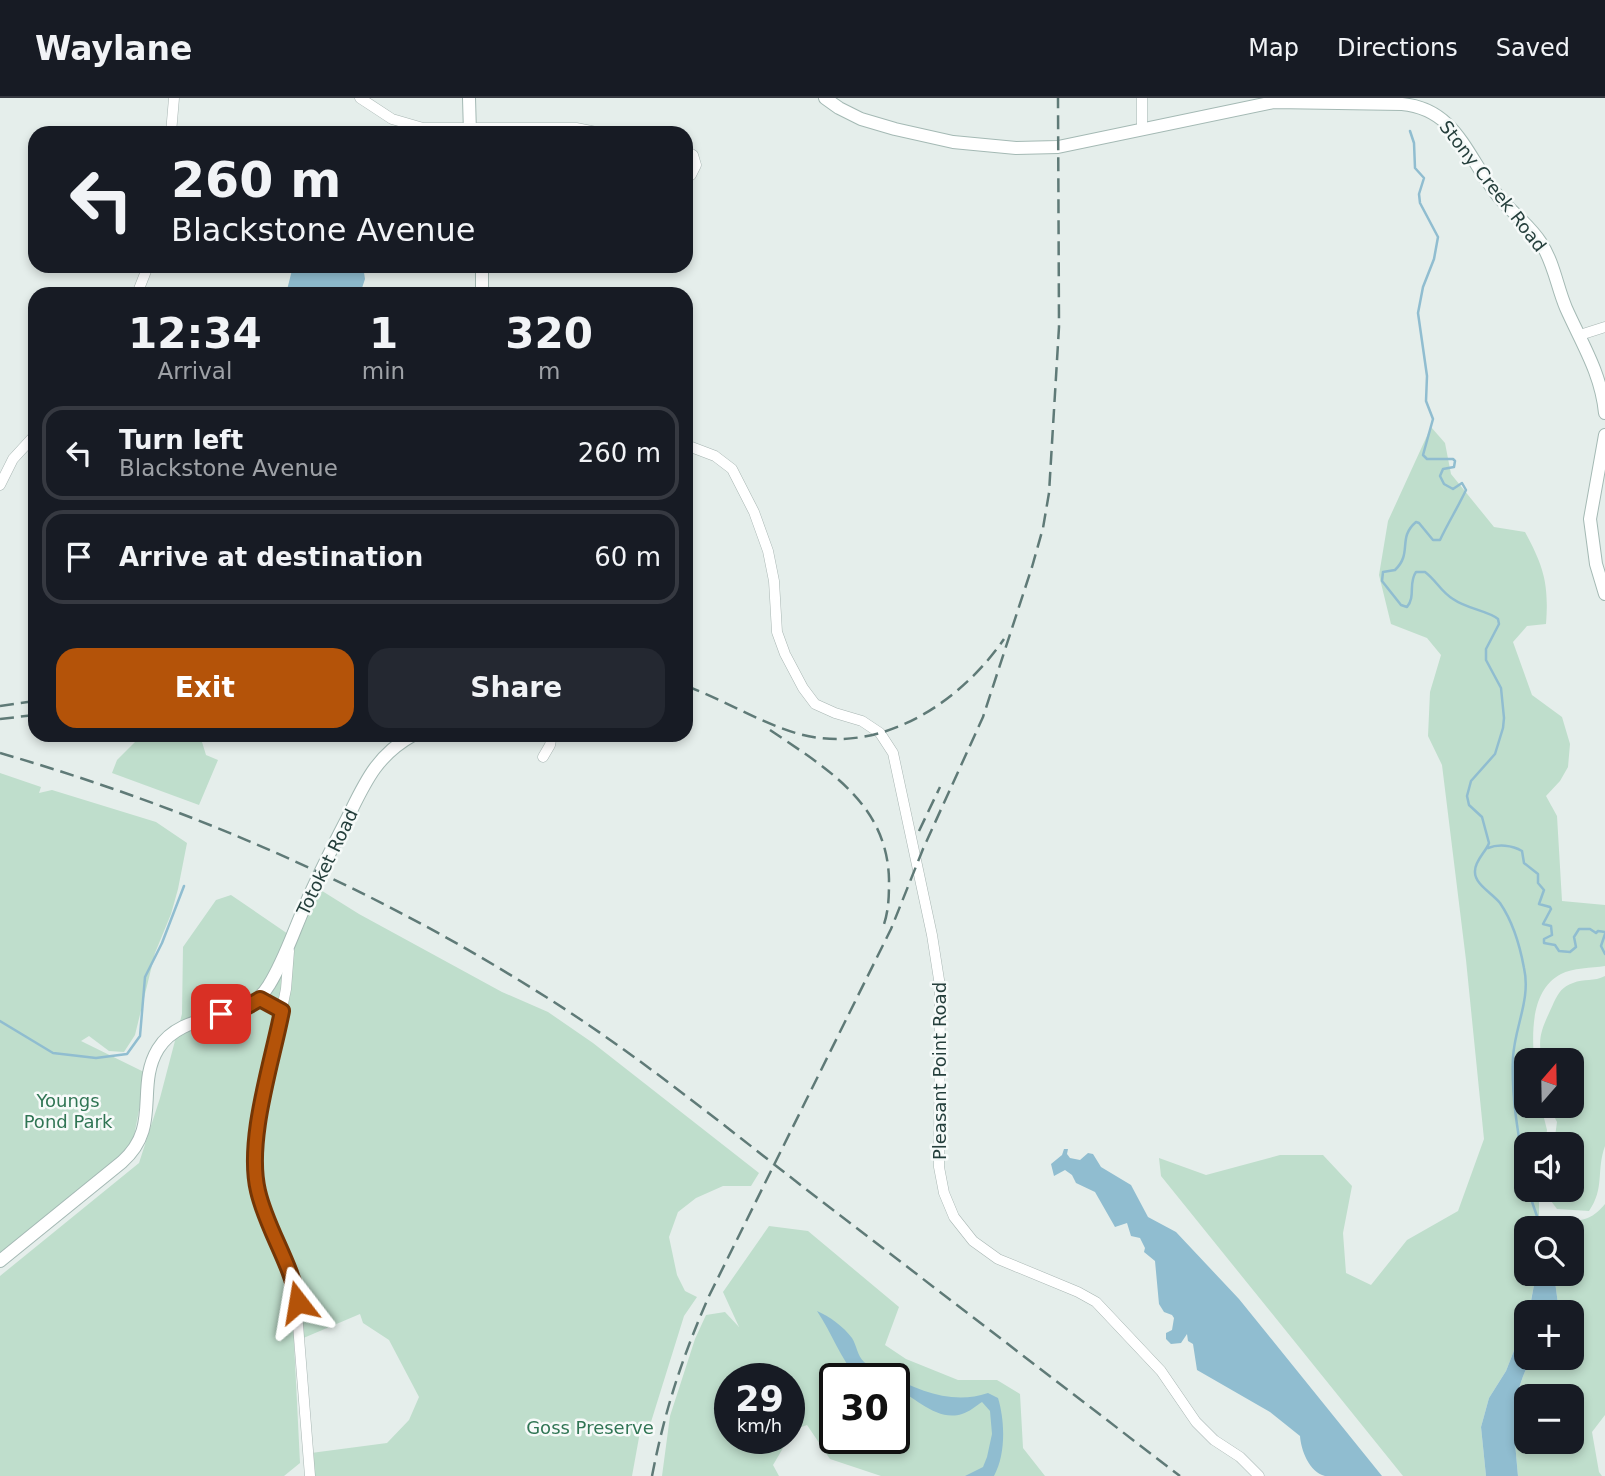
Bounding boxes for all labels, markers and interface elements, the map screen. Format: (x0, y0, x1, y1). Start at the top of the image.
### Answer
text: Waylane (35, 29, 192, 68)
text: Map (1248, 34, 1299, 62)
text: Directions (1337, 34, 1458, 62)
text: Saved (1496, 34, 1570, 62)
street label: Stony Creek Road (1435, 116, 1551, 256)
text: 260 m (171, 152, 341, 209)
icon: left (56, 154, 147, 245)
text: Blackstone Avenue (171, 211, 475, 249)
text: 12:34 (128, 309, 262, 358)
text: 1 (369, 309, 398, 358)
text: 320 (505, 309, 593, 358)
text: Arrival (158, 358, 232, 384)
text: min (362, 358, 405, 384)
text: m (538, 358, 560, 384)
text: Turn left (119, 425, 243, 455)
icon: left (60, 434, 98, 472)
text: 260 m (578, 438, 661, 468)
text: Blackstone Avenue (119, 455, 338, 481)
icon: arrive (60, 538, 98, 576)
text: Arrive at destination (119, 542, 423, 572)
text: 60 m (594, 542, 661, 572)
button: Exit (56, 648, 354, 728)
button: Share (368, 648, 665, 728)
street label: Totoket Road (292, 805, 362, 920)
street label: Pleasant Point Road (929, 982, 950, 1160)
pin (191, 984, 251, 1044)
icon: arrive (202, 995, 240, 1033)
north arrow (1514, 1048, 1584, 1118)
map controls (1514, 1048, 1584, 1454)
park label: Youngs Pond Park (24, 1090, 113, 1132)
button: sound (1514, 1132, 1584, 1202)
button: search (1514, 1216, 1584, 1286)
position arrow (261, 1265, 335, 1339)
button: + (1514, 1300, 1584, 1370)
speed limit sign: 30 (819, 1363, 910, 1454)
text: 29 (735, 1379, 784, 1419)
button: − (1514, 1384, 1584, 1454)
text: km/h (737, 1415, 782, 1436)
park label: Goss Preserve (526, 1417, 654, 1438)

